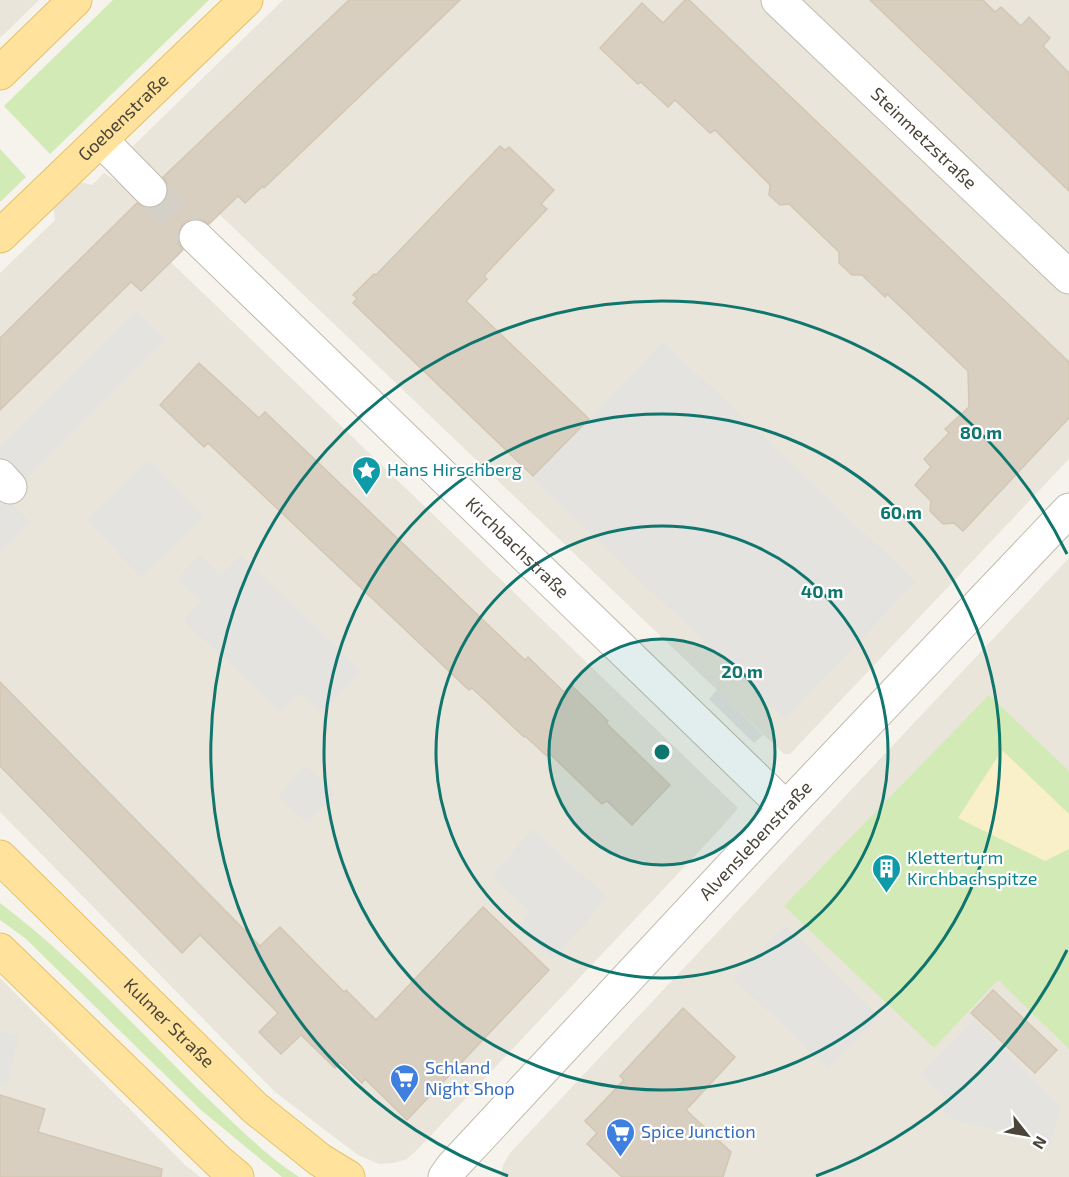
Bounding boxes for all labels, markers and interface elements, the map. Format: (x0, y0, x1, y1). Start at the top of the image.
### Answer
street label: Goebenstraße (73, 69, 172, 165)
street label: Steinmetzstraße (867, 82, 982, 193)
text: 80 m (960, 421, 1002, 443)
place icon: Hans Hirschberg (350, 454, 382, 496)
place label: Hans Hirschberg (387, 458, 522, 480)
street label: Kirchbachstraße (461, 492, 574, 602)
text: 60 m (880, 501, 922, 523)
text: 40 m (801, 580, 843, 602)
text: 20 m (721, 660, 763, 682)
centre of rings (652, 742, 672, 762)
street label: Alvenslebenstraße (694, 776, 816, 904)
place label: Kletterturm Kirchbachspitze (907, 846, 1037, 889)
building icon: Kletterturm Kirchbachspitze (870, 852, 902, 894)
street label: Kulmer Straße (120, 973, 219, 1072)
place label: Schland Night Shop (425, 1056, 515, 1099)
supermarket icon: Schland Night Shop (388, 1062, 420, 1104)
north arrow (997, 1105, 1057, 1165)
supermarket icon: Spice Junction (604, 1116, 636, 1158)
place label: Spice Junction (641, 1120, 756, 1142)
text: N (1029, 1133, 1051, 1153)

